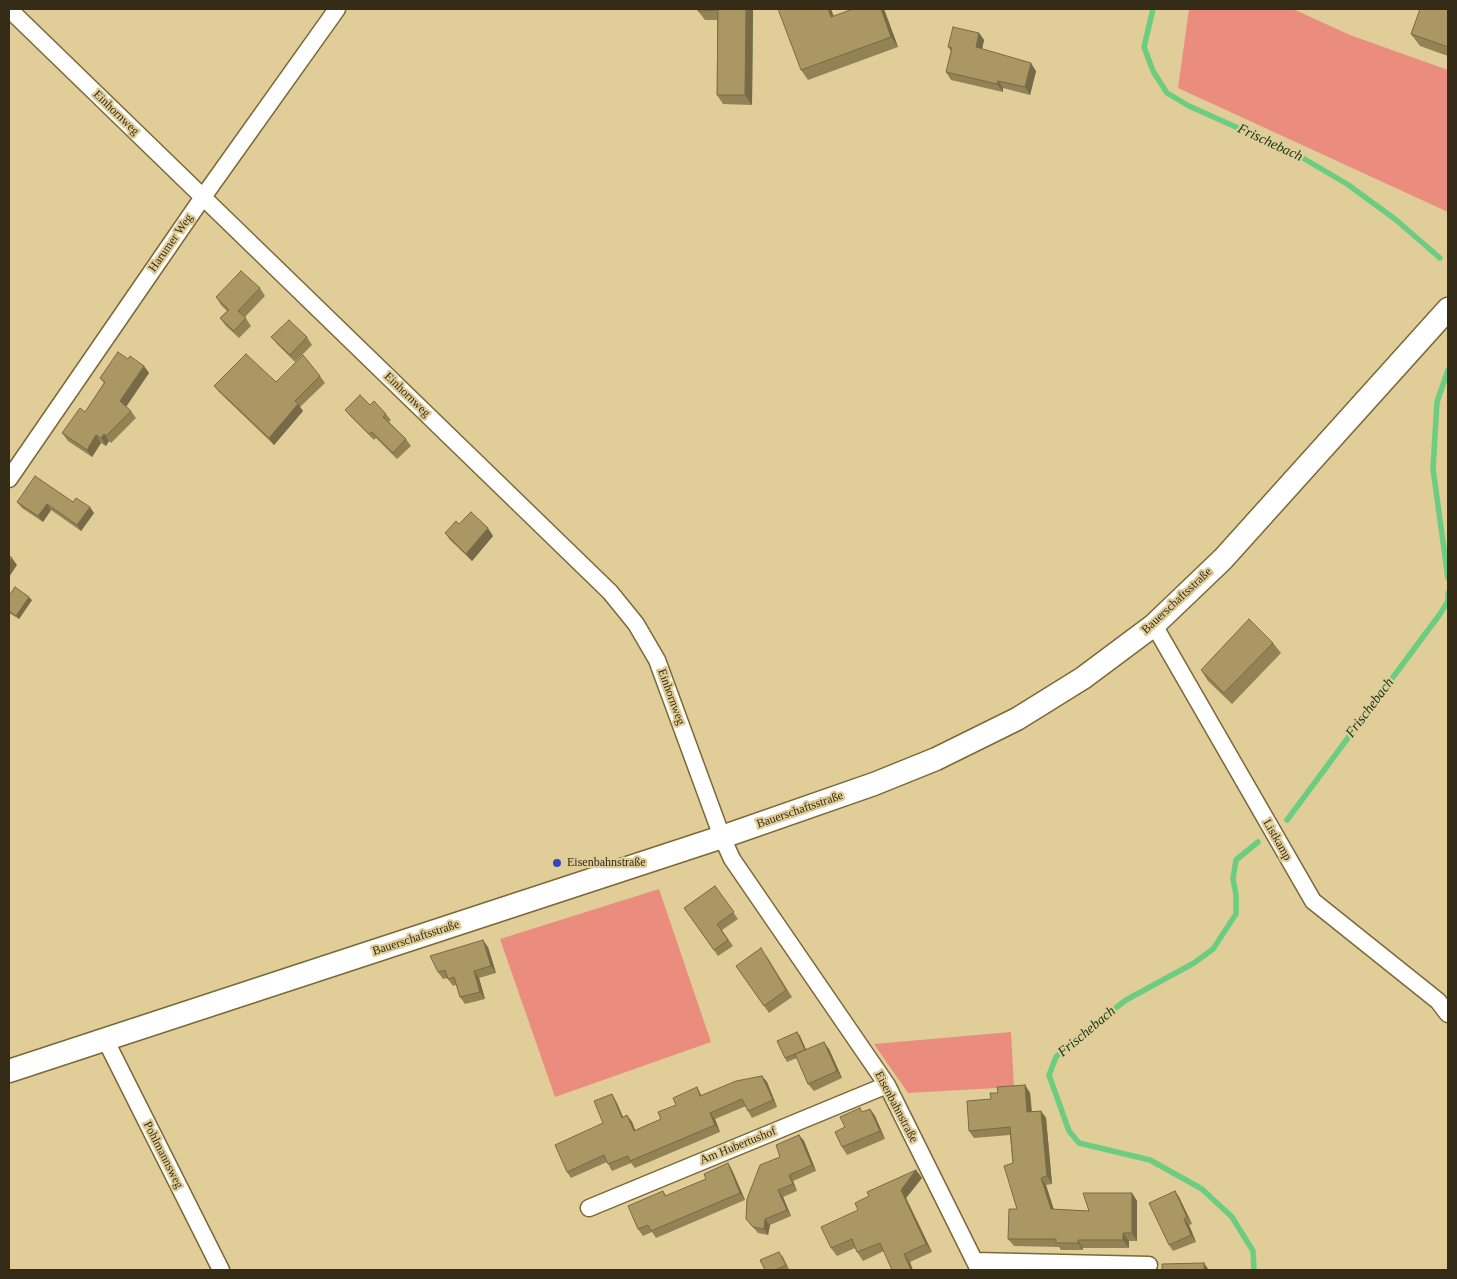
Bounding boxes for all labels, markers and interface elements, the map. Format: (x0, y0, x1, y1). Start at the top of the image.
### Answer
street label: Einhornweg (90, 87, 142, 139)
water label: Frischebach (1235, 121, 1305, 165)
street label: Harumer Weg (146, 211, 196, 275)
street label: Einhornweg (381, 369, 433, 421)
street label: Bauerschaftsstraße (1139, 565, 1215, 637)
street label: Einhornweg (654, 667, 688, 727)
water label: Frischebach (1342, 675, 1398, 741)
street label: Bauerschaftsstraße (755, 788, 845, 832)
street label: Listkamp (1259, 817, 1295, 863)
place label: Eisenbahnstraße (567, 856, 646, 870)
marker: Eisenbahnstraße (551, 857, 563, 869)
street label: Bauerschaftsstraße (371, 917, 461, 959)
water label: Frischebach (1055, 1003, 1119, 1061)
street label: Eisenbahnstraße (871, 1069, 921, 1145)
street label: Pohlmannsweg (140, 1119, 186, 1191)
street label: Am Hubertushof (698, 1124, 778, 1168)

